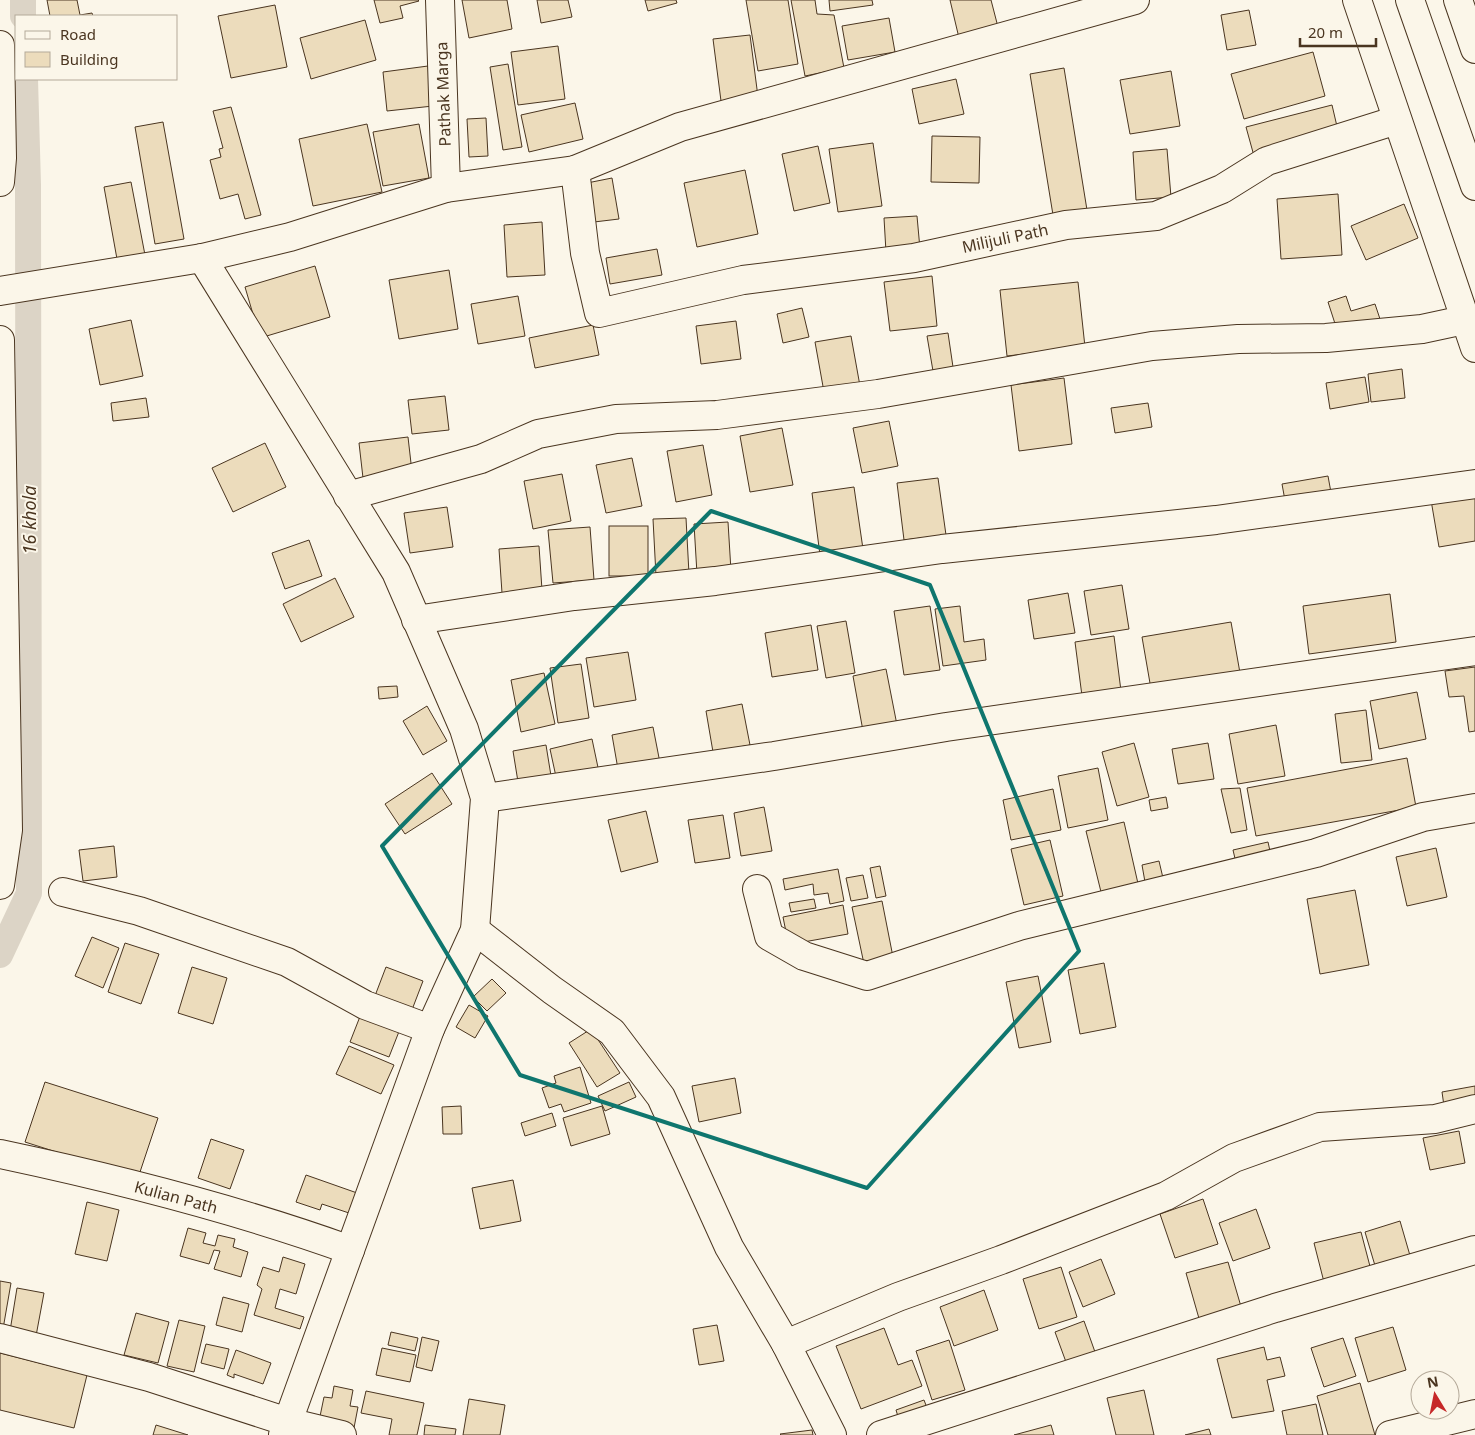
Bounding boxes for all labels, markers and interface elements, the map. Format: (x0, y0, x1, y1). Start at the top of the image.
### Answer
legend (15, 15, 178, 80)
scale bar (1300, 15, 1376, 47)
text: 20 m (1308, 22, 1343, 42)
text: Road (60, 24, 96, 44)
street label: Pathak Marga (430, 41, 456, 147)
text: Building (60, 49, 118, 69)
street label: Milijuli Path (960, 218, 1050, 258)
water label: 16 khola (17, 486, 41, 554)
street label: Kulian Path (132, 1175, 220, 1219)
north arrow (1410, 1370, 1460, 1420)
text: N (1425, 1371, 1440, 1392)

